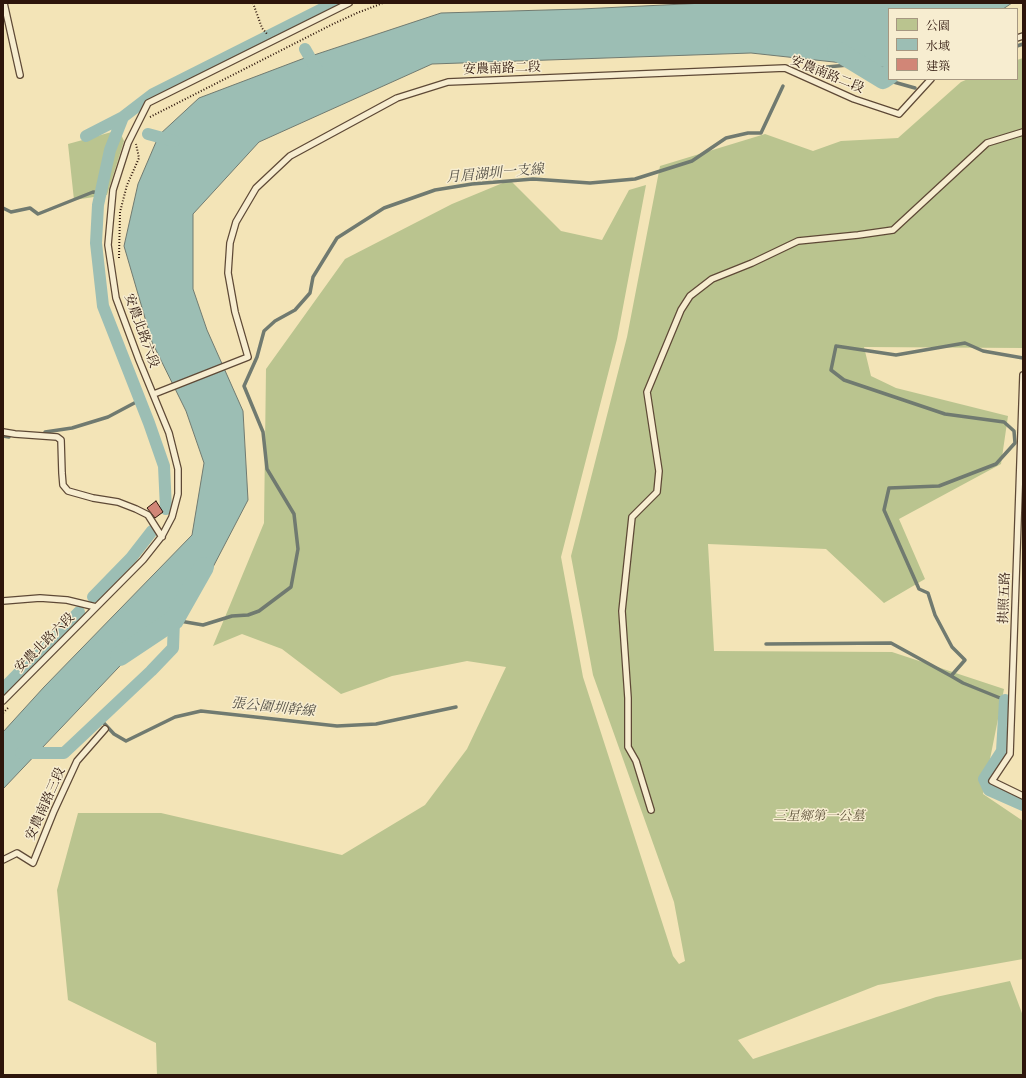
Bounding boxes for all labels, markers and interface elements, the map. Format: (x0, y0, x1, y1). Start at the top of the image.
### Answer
legend (888, 8, 1018, 80)
text: 公園 (926, 19, 950, 33)
text: 水域 (926, 39, 950, 53)
street label: 安農南路二段 (788, 53, 866, 97)
text: 建築 (926, 59, 950, 73)
street label: 安農南路二段 (463, 60, 541, 78)
water label: 月眉湖圳一支線 (445, 161, 545, 187)
street label: 安農北路六段 (120, 292, 162, 370)
street label: 拱照五路 (996, 572, 1014, 624)
street label: 安農北路六段 (12, 610, 78, 676)
water label: 張公圍圳幹線 (230, 695, 316, 721)
street label: 安農南路三段 (23, 765, 69, 843)
park label: 三星鄉第一公墓 (774, 809, 864, 825)

